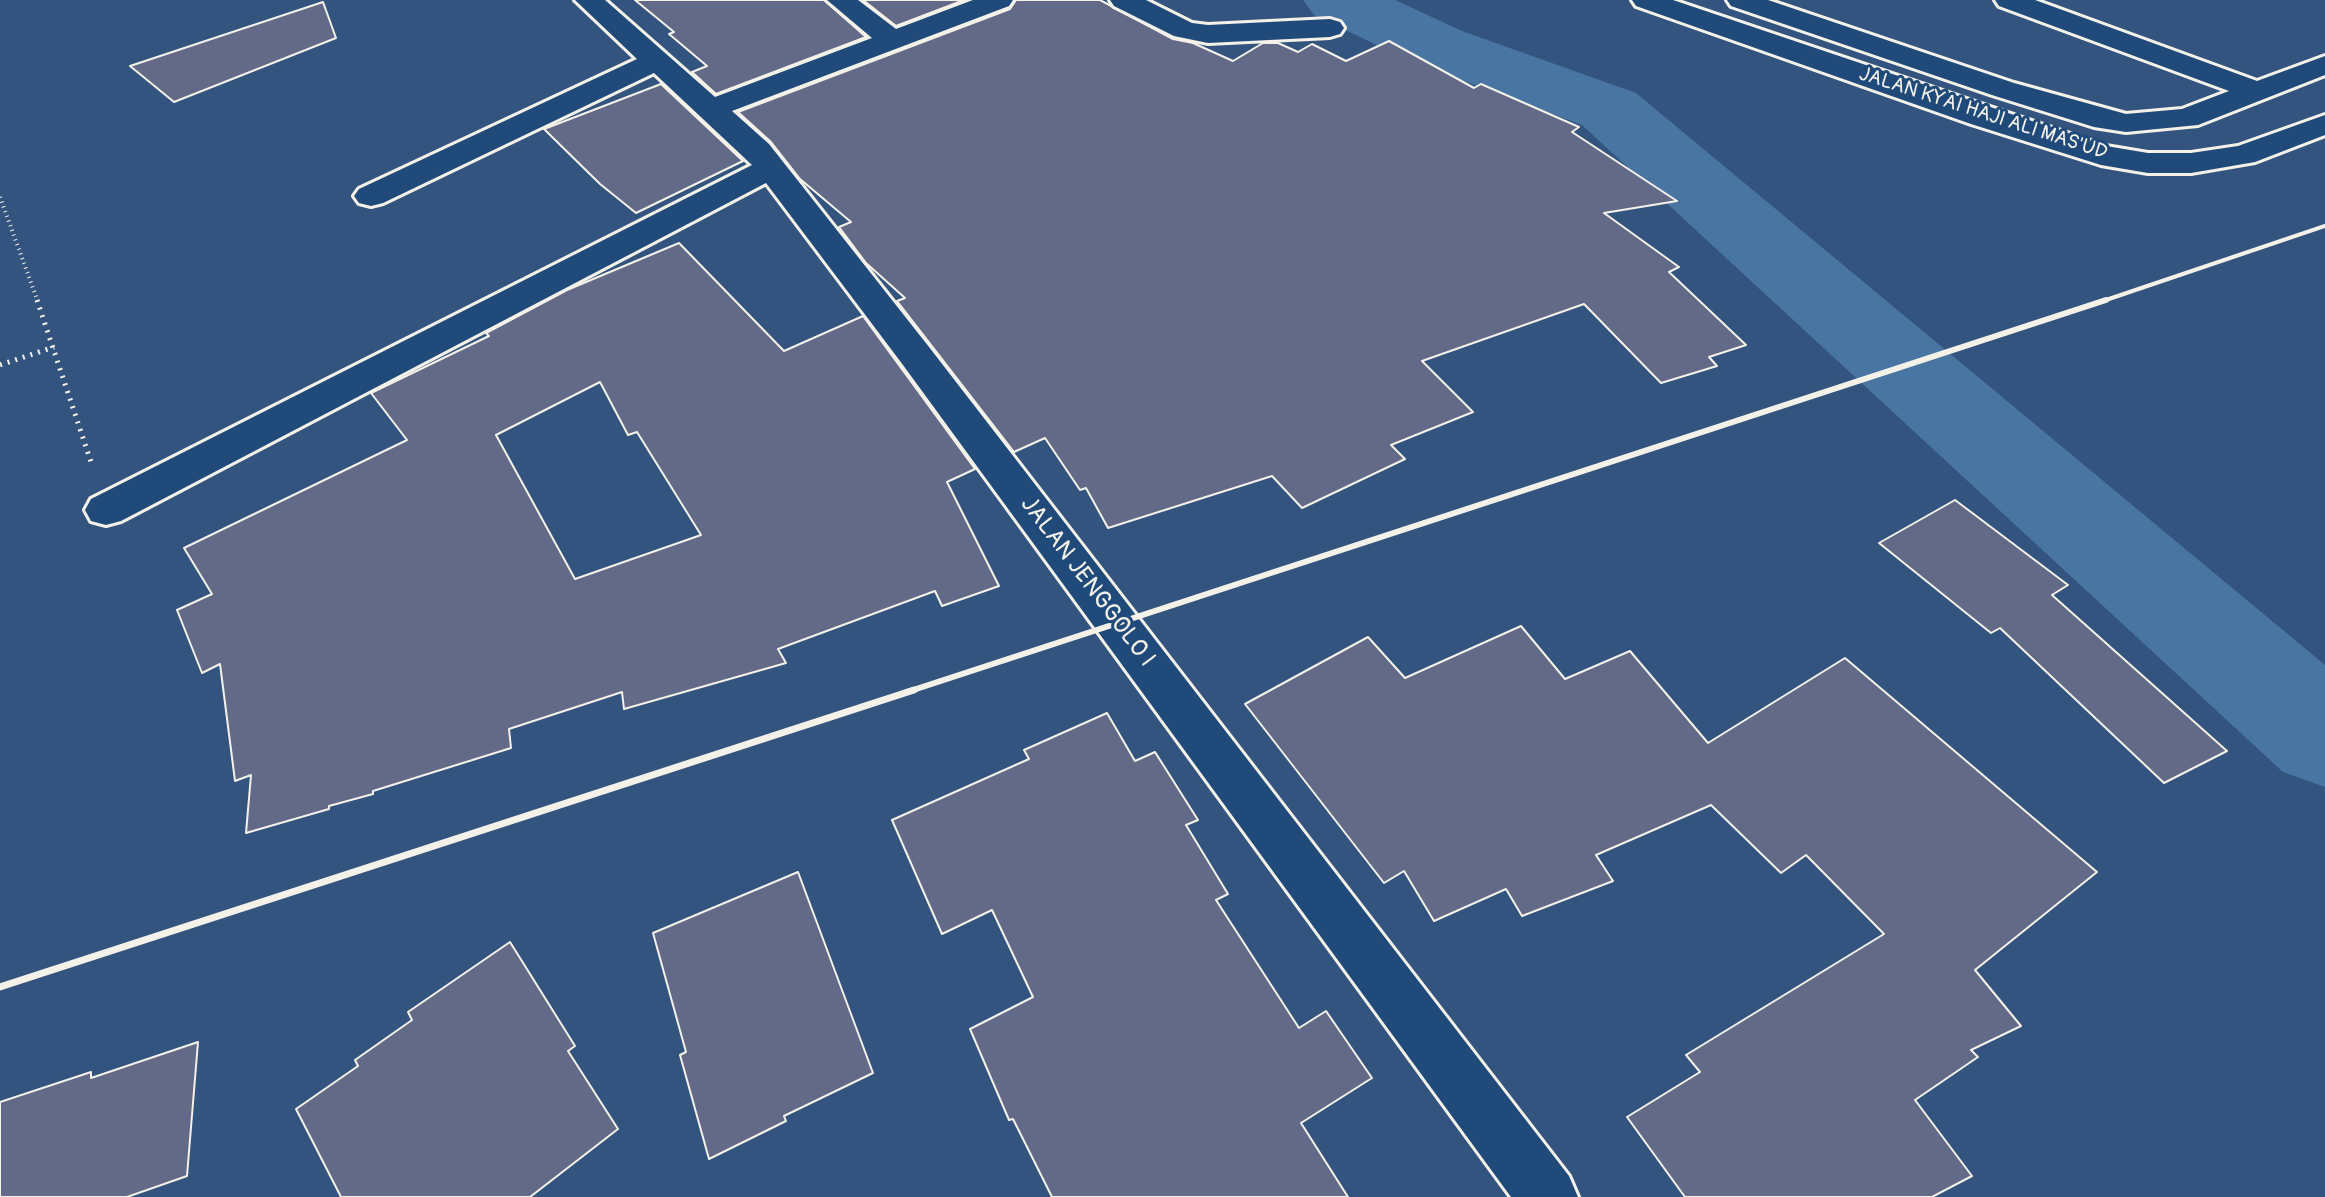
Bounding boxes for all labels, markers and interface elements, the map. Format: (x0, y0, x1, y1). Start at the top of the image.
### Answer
street label: JALAN KYAI HAJI ALI MAS'UD (1856, 62, 2110, 166)
street label: JALAN JENGGOLO I (1013, 491, 1161, 673)

